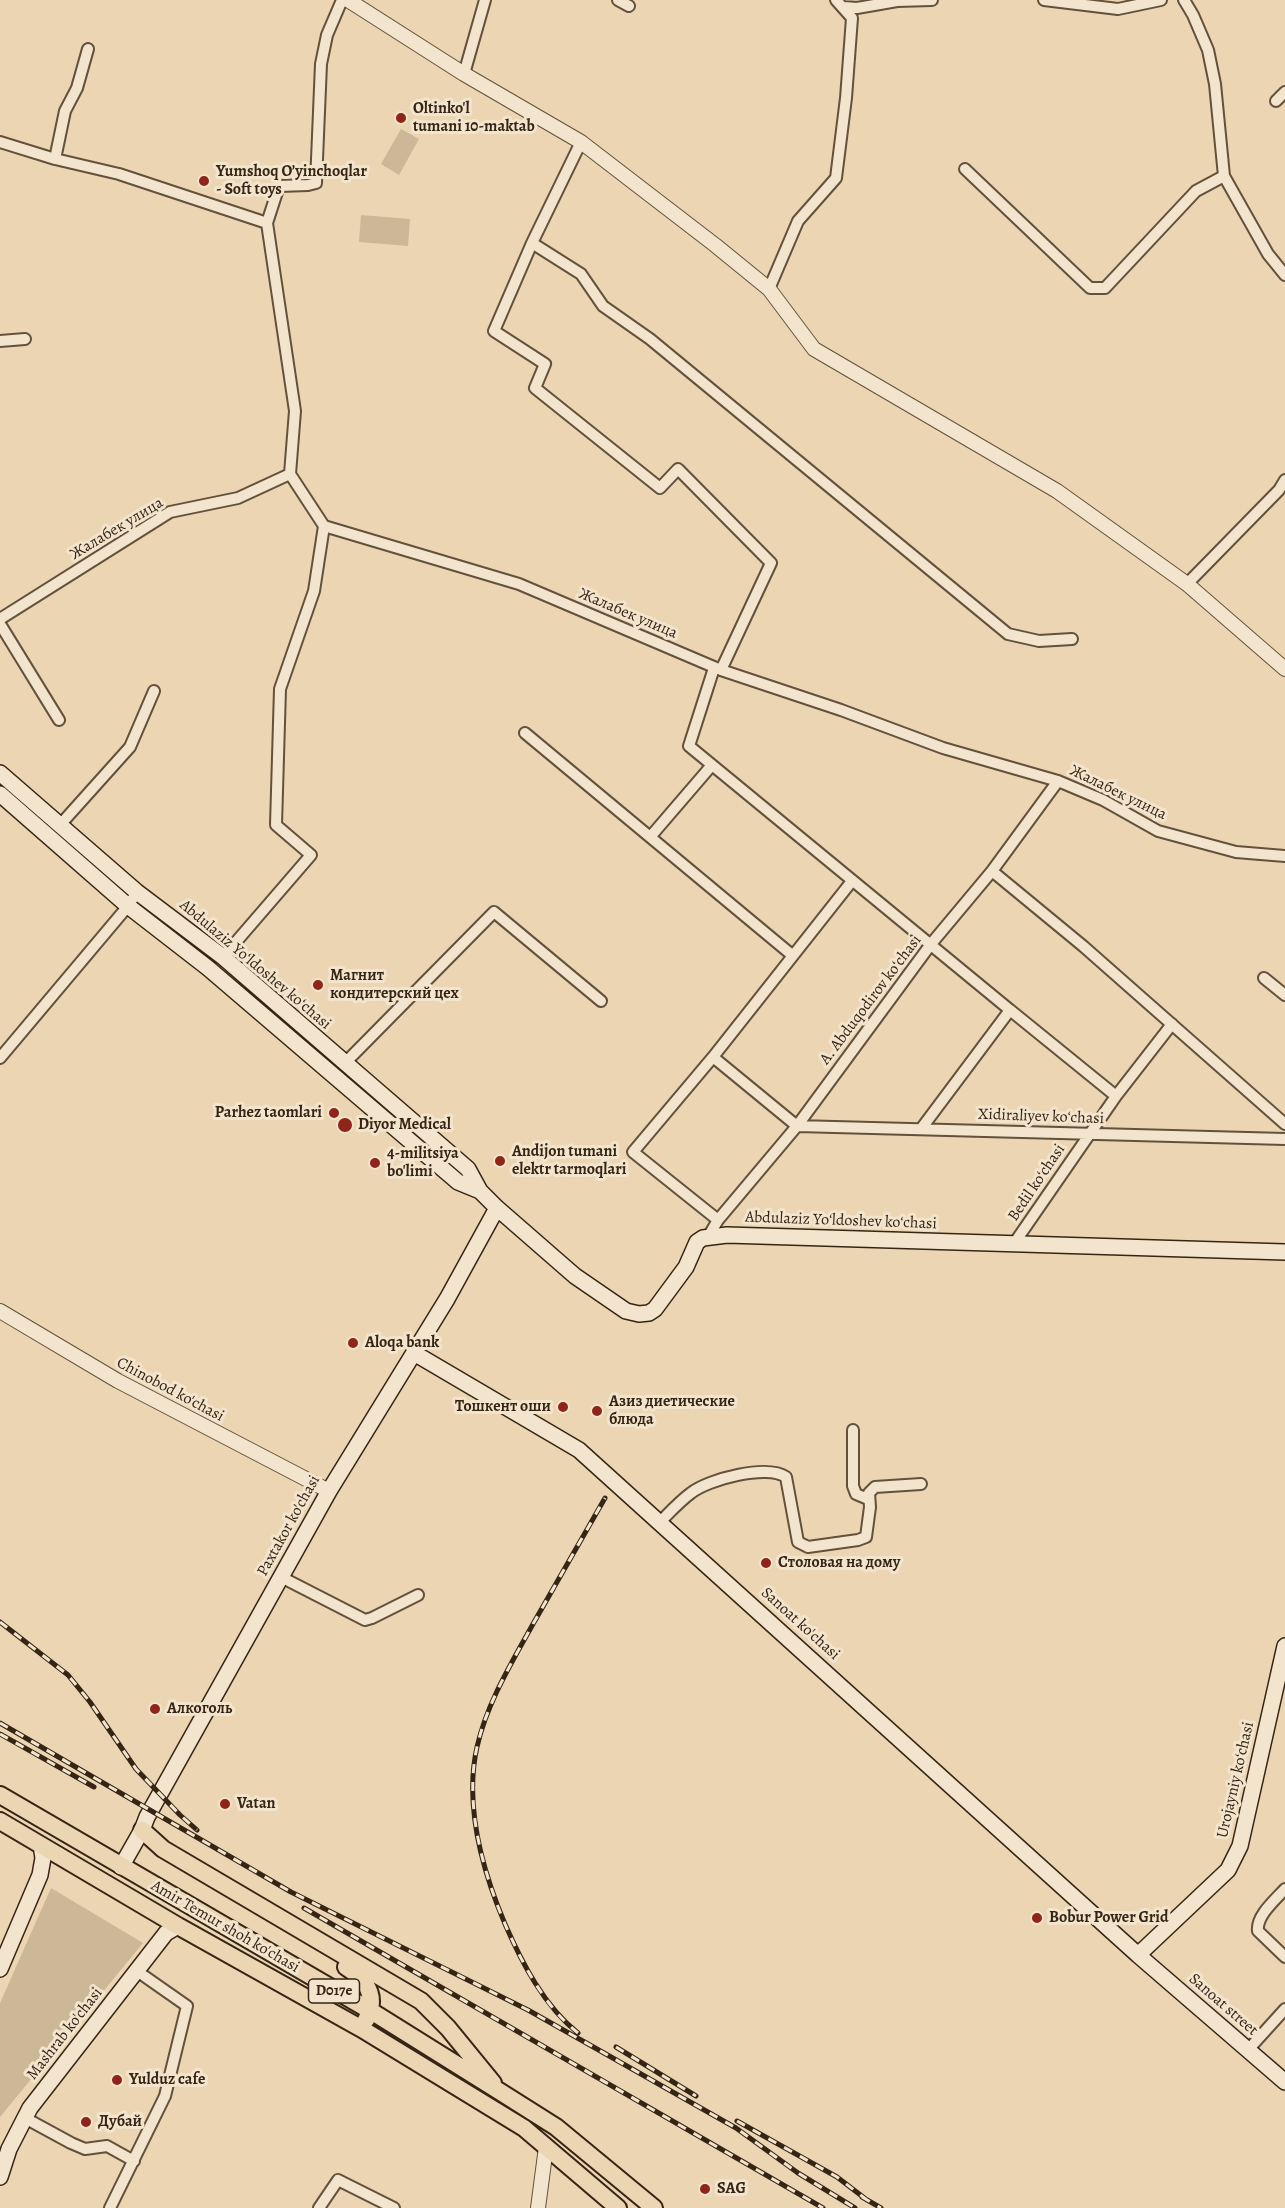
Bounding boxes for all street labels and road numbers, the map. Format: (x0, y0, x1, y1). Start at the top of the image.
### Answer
street label: Жалабек улица (67, 494, 167, 564)
street label: Жалабек улица (576, 585, 680, 643)
street label: Жалабек улица (1067, 761, 1169, 825)
street label: Abdulaziz Yoʻldoshev koʻchasi (175, 896, 335, 1034)
street label: A. Abduqodirov koʻchasi (816, 931, 926, 1069)
street label: Xidiraliyev koʻchasi (977, 1105, 1105, 1129)
street label: Bedil koʻchasi (1004, 1141, 1070, 1225)
street label: Abdulaziz Yoʻldoshev koʻchasi (745, 1208, 937, 1234)
street label: Chinobod ko'chasi (113, 1354, 227, 1426)
street label: Paxtakor ko'chasi (253, 1472, 325, 1580)
street label: Sanoat ko'chasi (757, 1584, 843, 1664)
street label: Urоjayniy koʻchasi (1213, 1720, 1259, 1840)
street label: Amir Temur shoh ko'chasi (147, 1877, 303, 1977)
street label: Sanoat street (1184, 1970, 1262, 2040)
road number: D017e (308, 1979, 360, 2003)
street label: Mashrab ko'chasi (23, 1984, 107, 2084)

